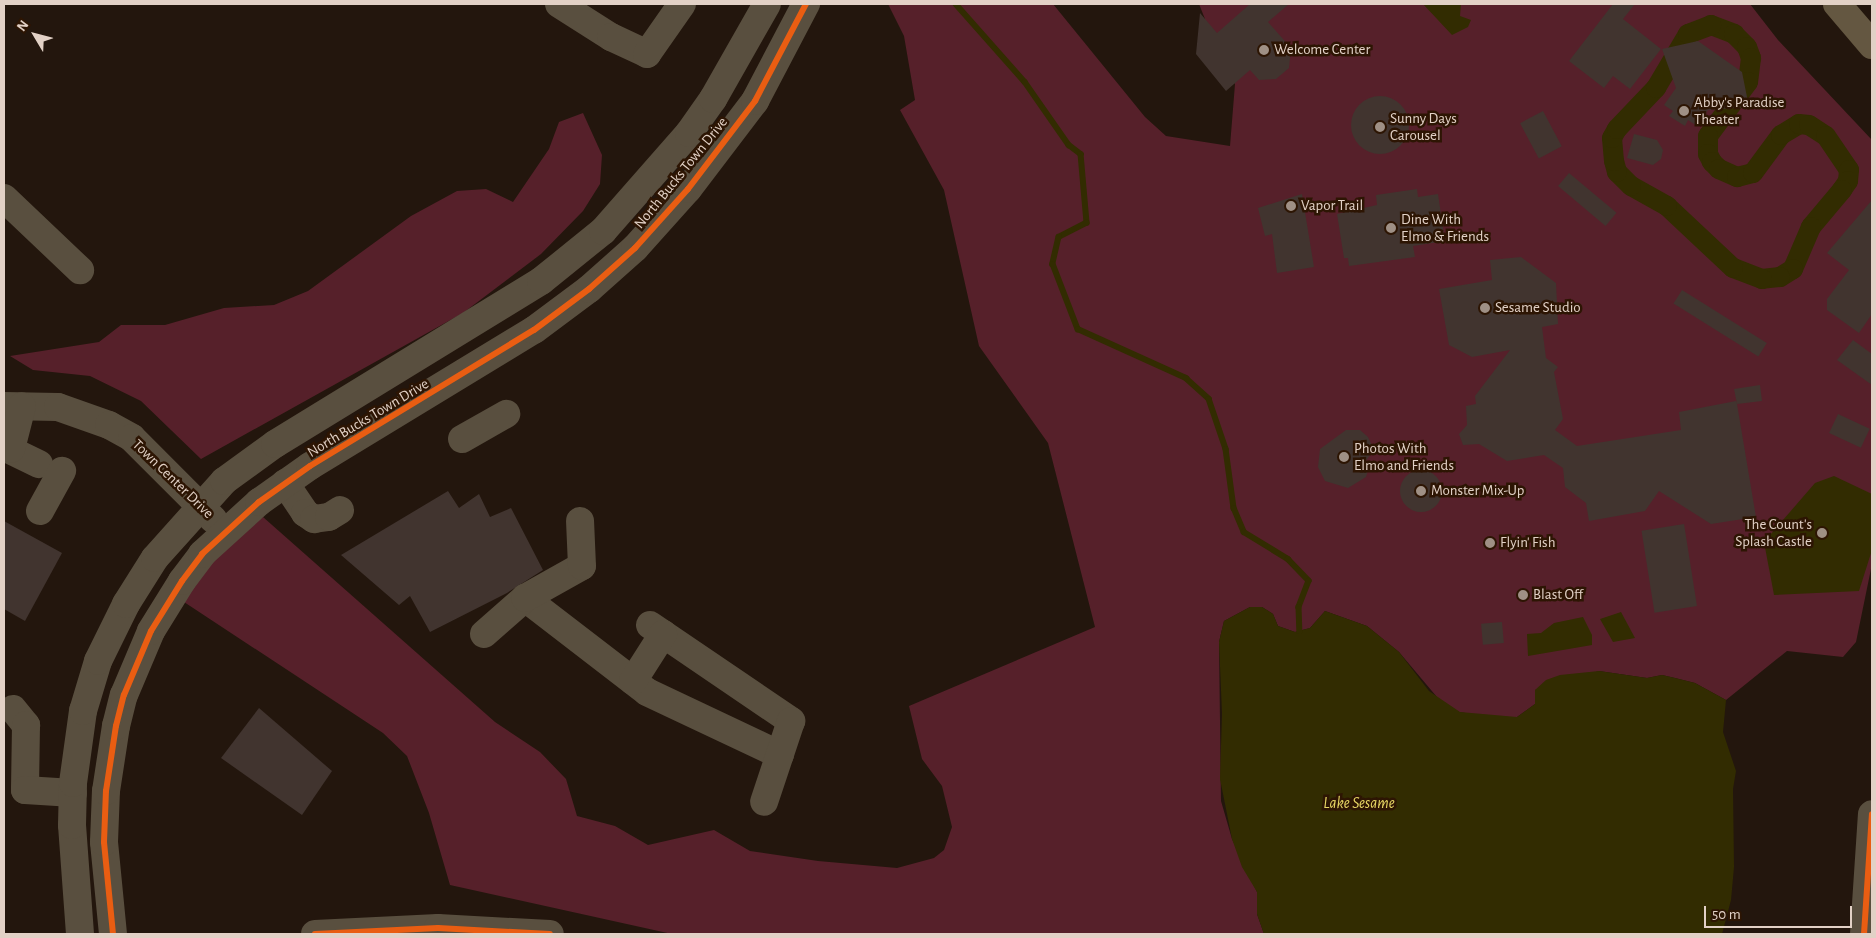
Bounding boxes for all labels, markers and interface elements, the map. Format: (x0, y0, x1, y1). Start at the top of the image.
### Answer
north arrow (10, 10, 60, 60)
text: N (14, 18, 32, 34)
place label: Welcome Center (1274, 41, 1370, 59)
marker: Welcome Center (1258, 44, 1270, 56)
place label: Abby's Paradise Theater (1694, 93, 1784, 128)
marker: Abby's Paradise Theater (1678, 105, 1690, 117)
place label: Sunny Days Carousel (1390, 109, 1457, 144)
street label: North Bucks Town Drive (630, 114, 732, 232)
marker: Sunny Days Carousel (1374, 121, 1386, 133)
place label: Vapor Trail (1301, 197, 1363, 215)
marker: Vapor Trail (1285, 200, 1297, 212)
place label: Dine With Elmo & Friends (1401, 210, 1489, 245)
marker: Dine With Elmo & Friends (1385, 222, 1397, 234)
place label: Sesame Studio (1495, 299, 1581, 317)
marker: Sesame Studio (1479, 302, 1491, 314)
street label: North Bucks Town Drive (304, 375, 432, 461)
street label: Town Center Drive (129, 436, 217, 522)
place label: Photos With Elmo and Friends (1354, 439, 1454, 474)
marker: Photos With Elmo and Friends (1338, 451, 1350, 463)
place label: Monster Mix-Up (1431, 482, 1524, 500)
marker: Monster Mix-Up (1415, 485, 1427, 497)
place label: The Count's Splash Castle (1735, 515, 1812, 550)
marker: The Count's Splash Castle (1816, 527, 1828, 539)
place label: Flyin' Fish (1500, 534, 1555, 552)
marker: Flyin' Fish (1484, 537, 1496, 549)
place label: Blast Off (1533, 586, 1583, 604)
marker: Blast Off (1517, 589, 1529, 601)
water label: Lake Sesame (1323, 793, 1395, 813)
scale bar (1706, 896, 1854, 928)
text: 50 m (1712, 907, 1741, 922)

